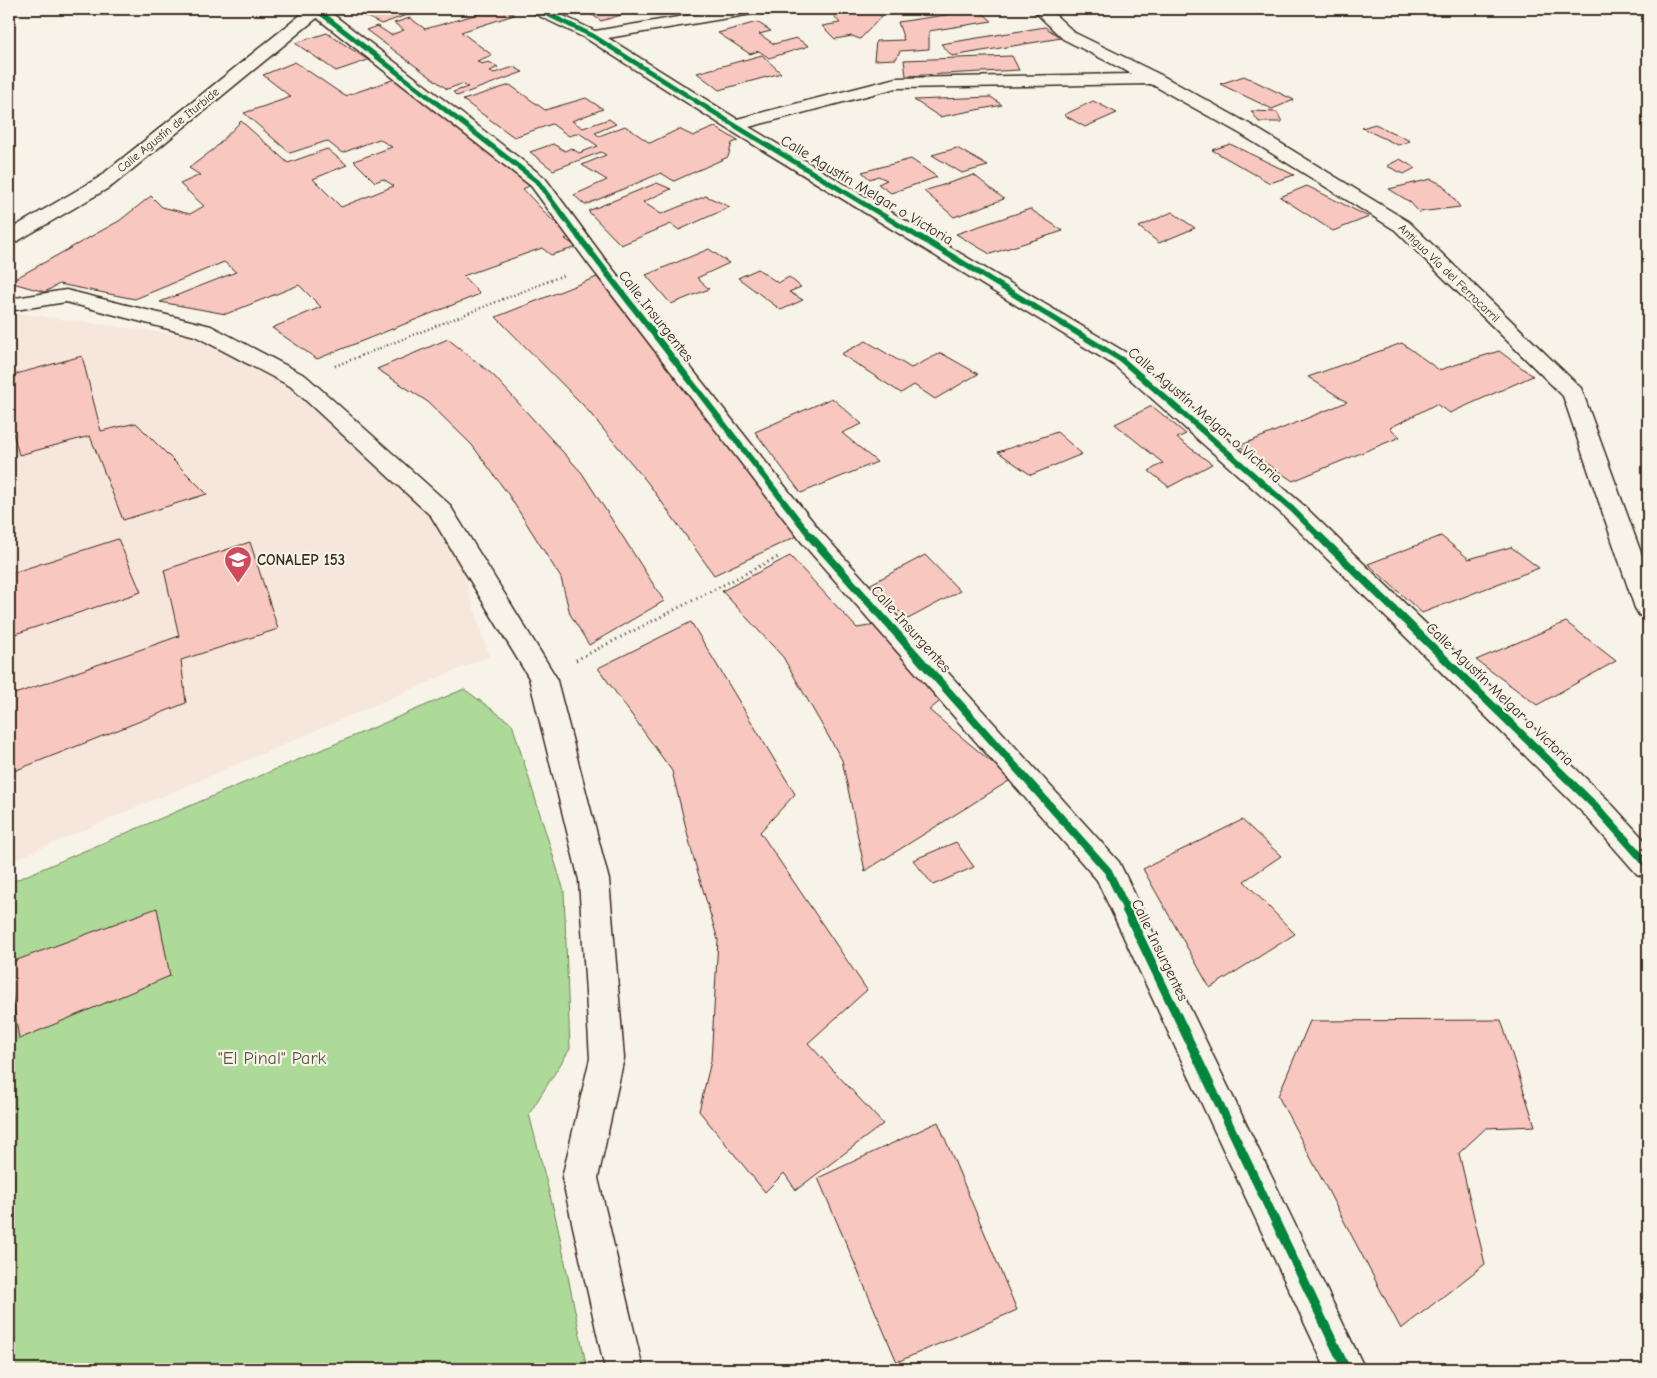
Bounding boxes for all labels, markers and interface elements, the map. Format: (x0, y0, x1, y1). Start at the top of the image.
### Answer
street label: Calle Agustín de Iturbide (114, 85, 222, 175)
street label: Calle Agustín Melgar o Victoria (777, 131, 957, 249)
street label: Antigua Vía del Ferrocarril (1395, 221, 1503, 325)
street label: Calle Insurgentes (615, 267, 697, 365)
street label: Calle Agustín Melgar o Victoria (1124, 343, 1286, 487)
school or university icon: CONALEP 153 (223, 545, 253, 584)
place label: CONALEP 153 (257, 551, 345, 569)
street label: Calle Insurgentes (867, 582, 955, 676)
street label: Calle Agustín Melgar o Victoria (1422, 619, 1578, 769)
street label: Calle Insurgentes (1128, 896, 1192, 1004)
park label: "El Pinal" Park (218, 1048, 327, 1069)

